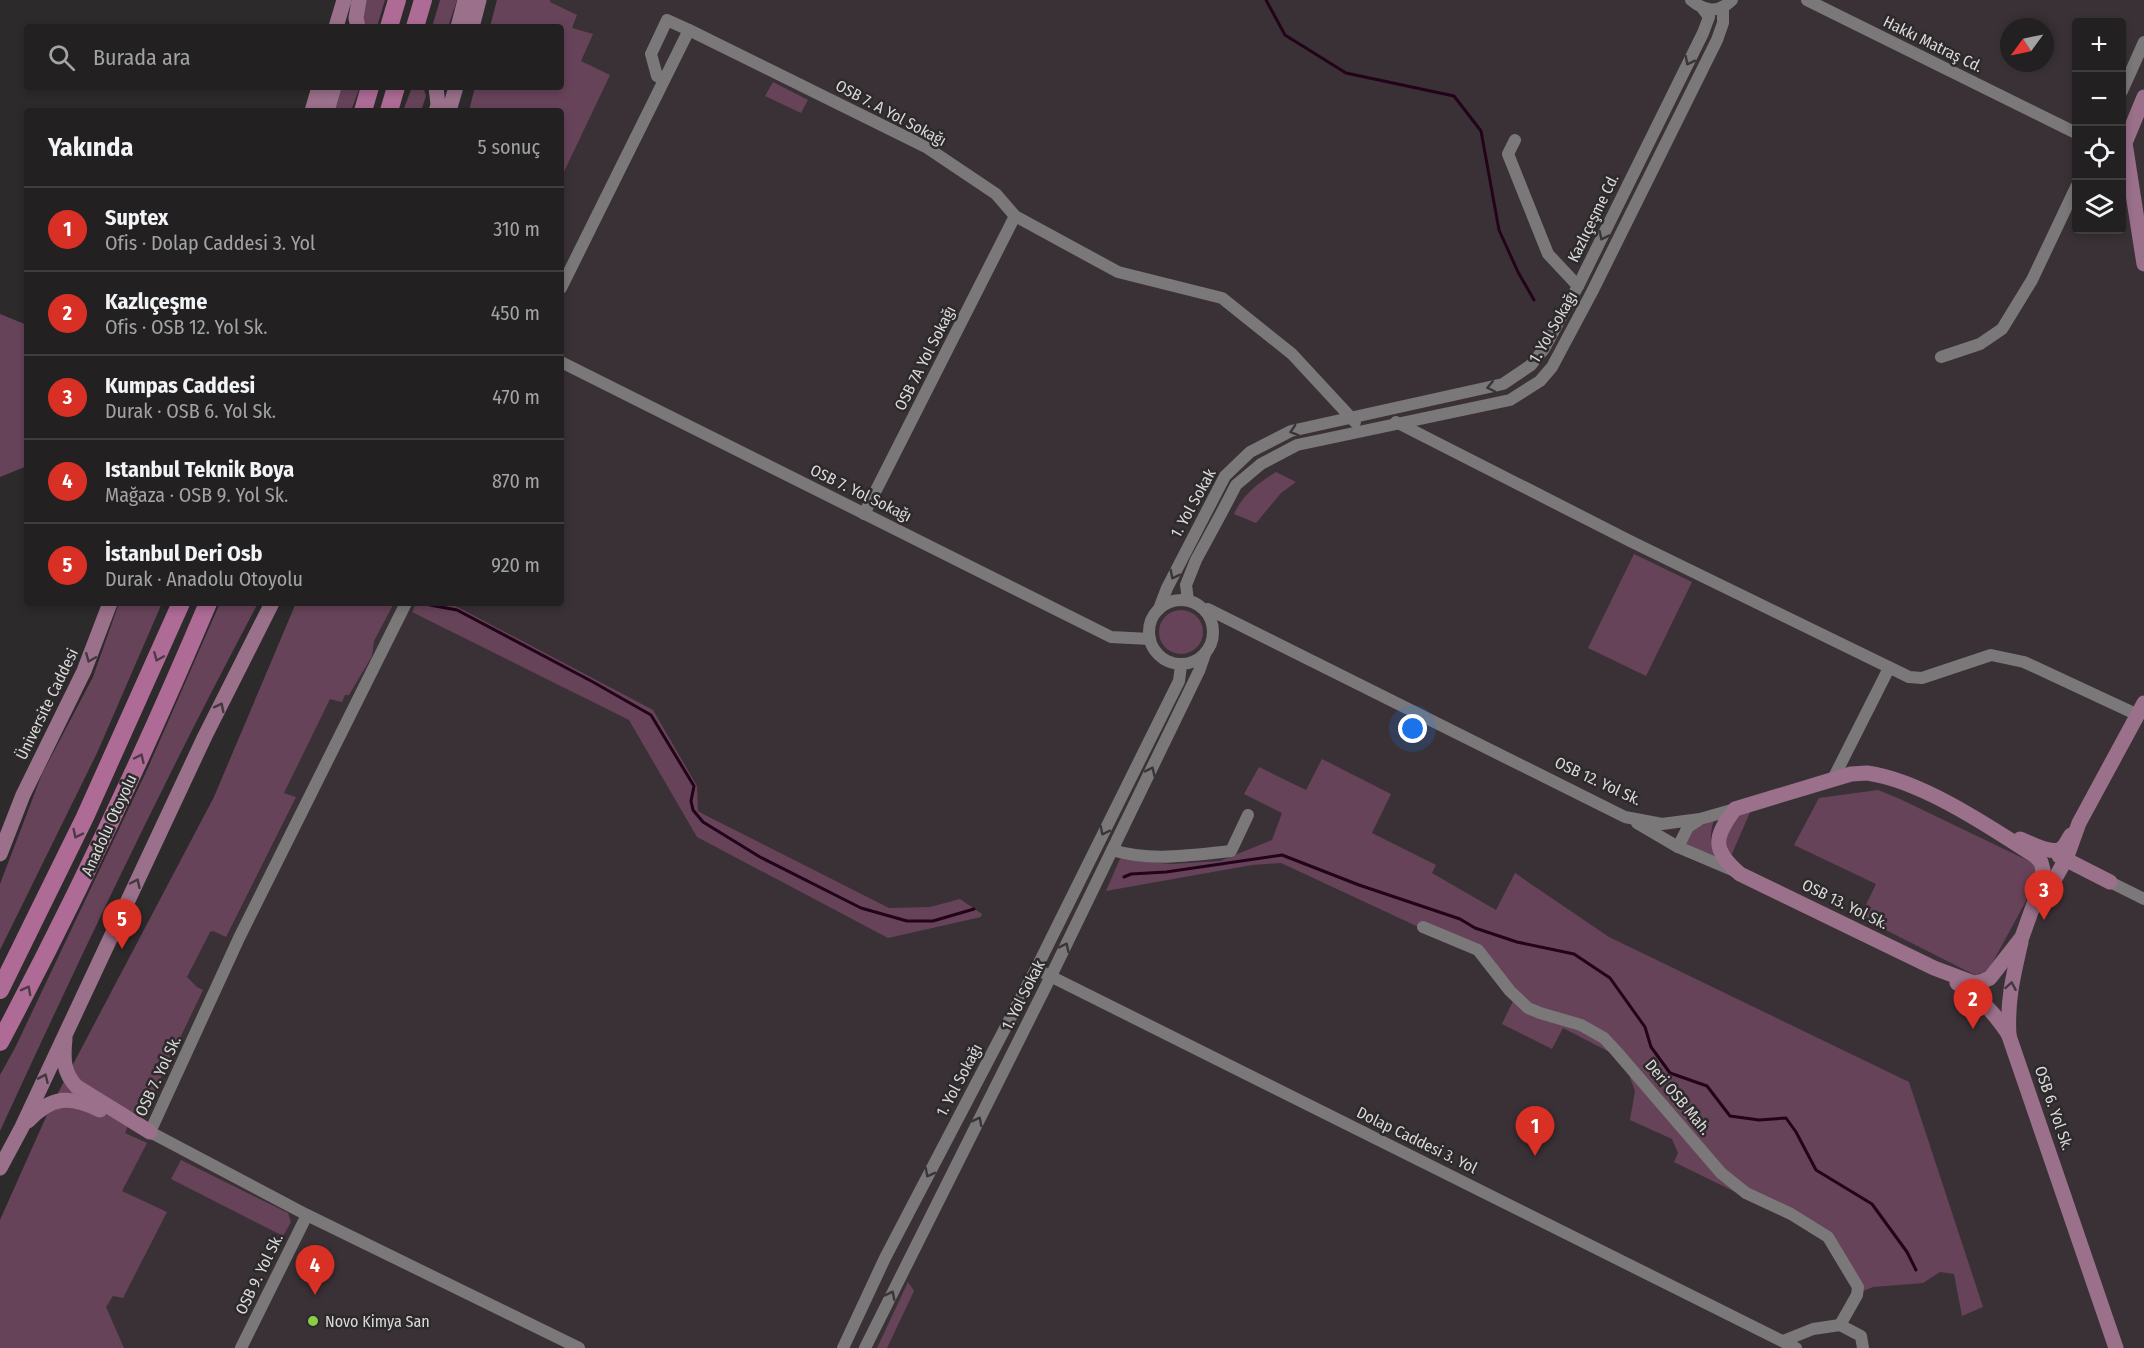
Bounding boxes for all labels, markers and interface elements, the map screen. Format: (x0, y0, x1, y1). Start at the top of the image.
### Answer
street label: Hakkı Matraş Cd. (1880, 12, 1986, 76)
north arrow (2000, 18, 2054, 72)
map controls (2072, 18, 2126, 234)
button: + (2072, 18, 2126, 72)
search box (24, 24, 564, 90)
icon: search (45, 41, 78, 74)
text: Burada ara (93, 44, 191, 71)
one-way arrow (1685, 55, 1696, 66)
button: − (2072, 72, 2126, 126)
street label: OSB 7. A Yol Sokağı (832, 76, 950, 150)
button: locate (2072, 126, 2126, 180)
text: Yakında (48, 132, 133, 163)
text: 5 sonuç (478, 135, 540, 159)
street label: Kazlıçeşme Cd. (1563, 171, 1623, 265)
button: layers (2072, 180, 2126, 234)
text: Suptex (105, 204, 168, 231)
text: 1 (63, 217, 72, 241)
text: 310 m (493, 217, 540, 241)
one-way arrow (1598, 230, 1610, 241)
text: Ofis · Dolap Caddesi 3. Yol (105, 231, 315, 255)
text: Kazlıçeşme (105, 288, 207, 315)
street label: 1. Yol Sokağı (1525, 288, 1581, 366)
text: 2 (63, 301, 72, 325)
text: 450 m (491, 301, 540, 325)
street label: OSB 7A Yol Sokağı (890, 302, 960, 414)
text: Ofis · OSB 12. Yol Sk. (105, 315, 267, 339)
text: Kumpas Caddesi (105, 372, 255, 399)
one-way arrow (1486, 380, 1496, 393)
text: 3 (63, 385, 72, 409)
text: 470 m (492, 385, 540, 409)
text: Durak · OSB 6. Yol Sk. (105, 399, 276, 423)
one-way arrow (1289, 424, 1300, 436)
text: Istanbul Teknik Boya (105, 456, 294, 483)
street label: OSB 7. Yol Sokağı (807, 460, 915, 526)
street label: 1. Yol Sokak (1166, 465, 1220, 541)
text: 4 (62, 469, 73, 493)
text: 870 m (492, 469, 540, 493)
text: Mağaza · OSB 9. Yol Sk. (105, 483, 288, 507)
text: İstanbul Deri Osb (105, 540, 263, 567)
text: 5 (63, 553, 72, 577)
text: 920 m (491, 553, 540, 577)
text: Durak · Anadolu Otoyolu (105, 567, 303, 591)
one-way arrow (1170, 568, 1181, 579)
street label: Üniversite Caddesi (12, 645, 82, 763)
one-way arrow (153, 651, 165, 662)
one-way arrow (85, 652, 97, 663)
one-way arrow (213, 702, 224, 713)
your location (1398, 714, 1427, 743)
street label: OSB 12. Yol Sk. (1552, 753, 1644, 809)
one-way arrow (133, 754, 145, 765)
one-way arrow (1143, 767, 1155, 778)
street label: Anadolu Otoyolu (77, 771, 141, 879)
one-way arrow (1099, 825, 1111, 836)
one-way arrow (73, 828, 85, 839)
pin: 3 (2024, 870, 2064, 920)
street label: OSB 13. Yol Sk. (1799, 875, 1891, 933)
one-way arrow (128, 878, 140, 889)
pin: 5 (102, 900, 142, 949)
one-way arrow (1058, 942, 1070, 953)
street label: 1. Yol Sokak (997, 956, 1049, 1033)
pin: 2 (1954, 980, 1992, 1029)
one-way arrow (2004, 981, 2017, 991)
one-way arrow (20, 986, 31, 996)
street label: OSB 7. Yol Sk. (131, 1033, 185, 1119)
street label: 1. Yol Sokağı (932, 1040, 986, 1120)
street label: Deri OSB Mah. (1641, 1056, 1715, 1138)
street label: OSB 6. Yol Sk. (2031, 1063, 2077, 1153)
one-way arrow (37, 1074, 49, 1085)
street label: Dolap Caddesi 3. Yol (1354, 1103, 1480, 1177)
pin: 1 (1516, 1106, 1555, 1156)
one-way arrow (971, 1117, 982, 1127)
one-way arrow (925, 1167, 936, 1177)
street label: OSB 9. Yol Sk. (231, 1230, 287, 1318)
pin: 4 (296, 1246, 334, 1295)
one-way arrow (883, 1291, 895, 1302)
place label: Novo Kimya San (325, 1312, 430, 1331)
marker: Novo Kimya San (306, 1314, 320, 1328)

